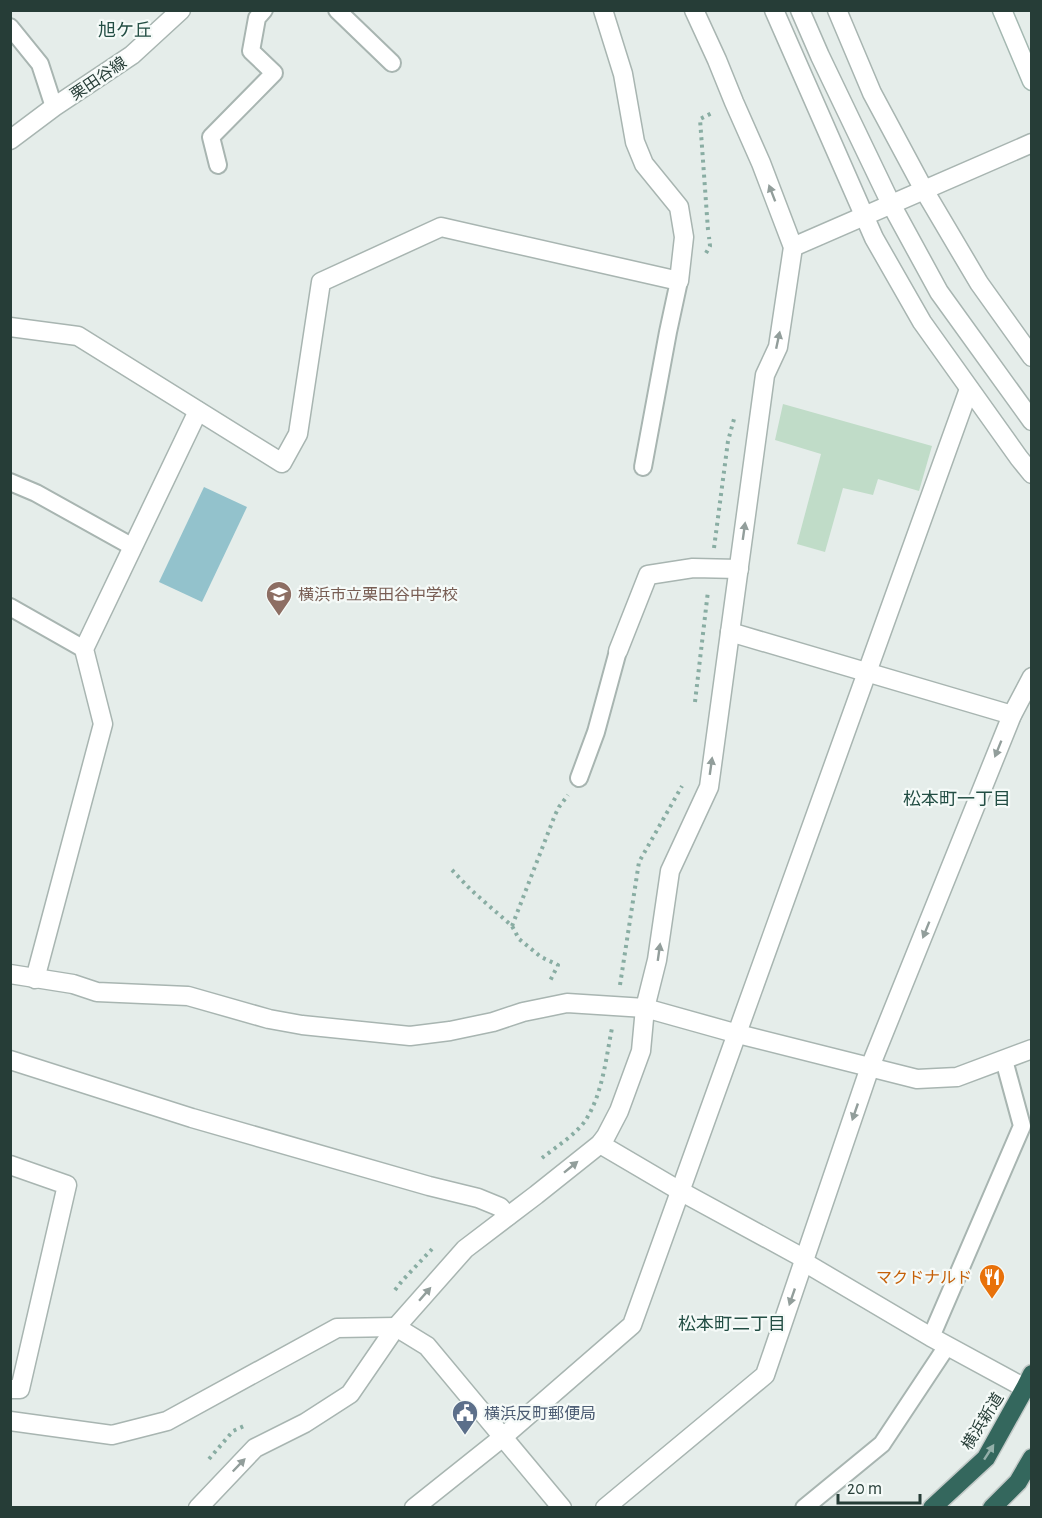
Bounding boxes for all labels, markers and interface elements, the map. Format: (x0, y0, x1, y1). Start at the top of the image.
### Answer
district label: 旭ケ丘 (98, 21, 152, 40)
street label: 栗田谷線 (67, 53, 130, 103)
one-way arrow (767, 183, 777, 201)
one-way arrow (774, 331, 783, 350)
one-way arrow (739, 522, 748, 541)
school or university icon: 横浜市立栗田谷中学校 (264, 579, 294, 617)
place label: 横浜市立栗田谷中学校 (298, 586, 458, 603)
one-way arrow (993, 741, 1003, 759)
one-way arrow (707, 756, 716, 775)
district label: 松本町一丁目 (903, 790, 1011, 809)
one-way arrow (921, 922, 931, 940)
one-way arrow (654, 942, 663, 961)
one-way arrow (850, 1103, 860, 1121)
one-way arrow (563, 1160, 579, 1173)
restaurant icon: マクドナルド (977, 1262, 1007, 1300)
place label: マクドナルド (876, 1270, 972, 1286)
one-way arrow (418, 1287, 431, 1302)
one-way arrow (787, 1288, 796, 1306)
district label: 松本町二丁目 (678, 1315, 786, 1334)
street label: 横浜新道 (958, 1390, 1007, 1453)
public building icon: 横浜反町郵便局 (450, 1398, 480, 1436)
place label: 横浜反町郵便局 (484, 1405, 596, 1422)
one-way arrow (983, 1443, 994, 1460)
one-way arrow (231, 1459, 245, 1473)
scale bar (838, 1467, 920, 1505)
text: 20 m (847, 1480, 882, 1498)

